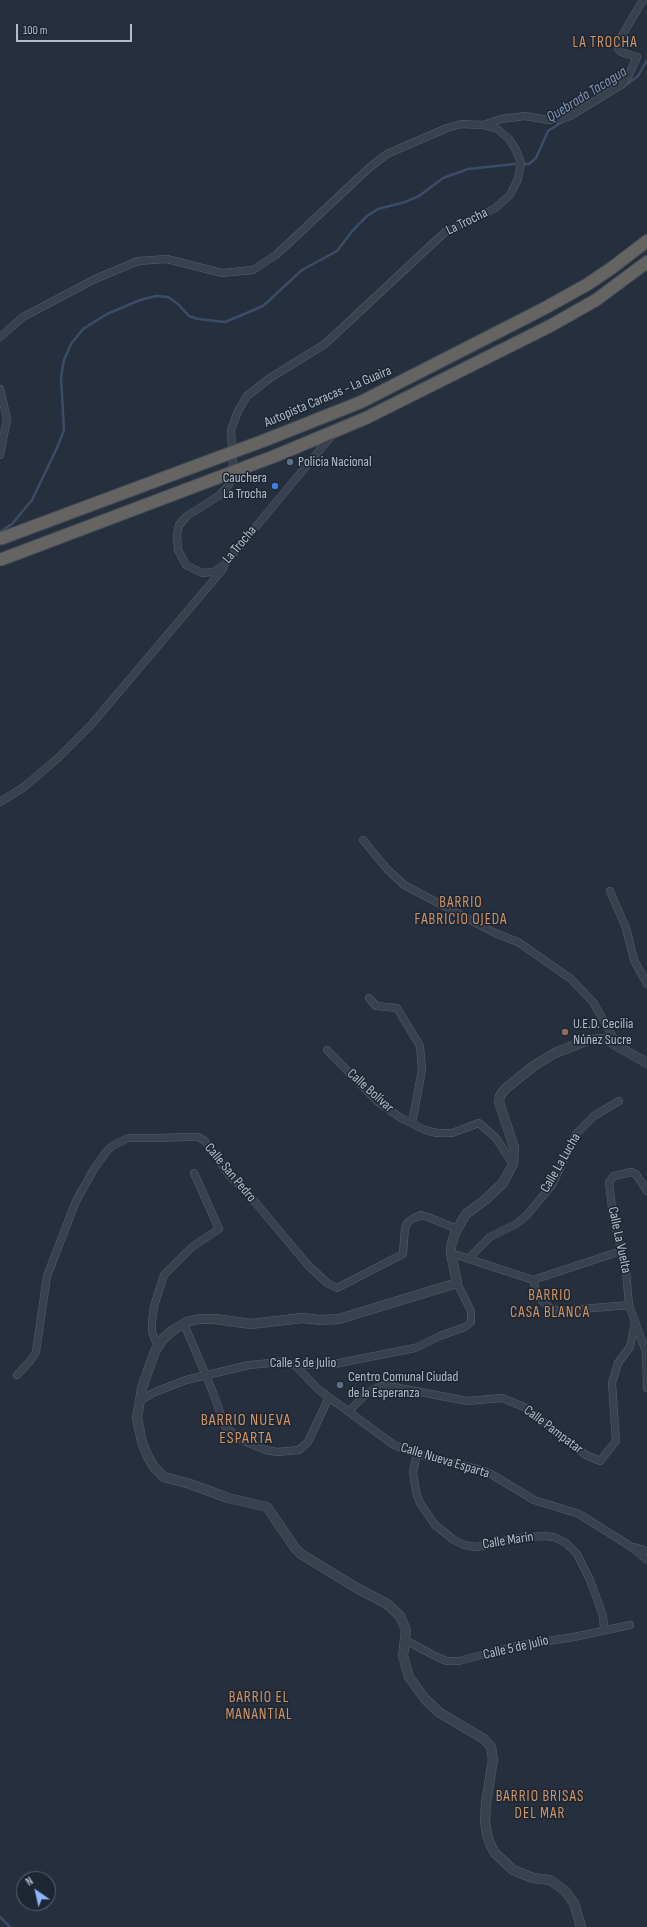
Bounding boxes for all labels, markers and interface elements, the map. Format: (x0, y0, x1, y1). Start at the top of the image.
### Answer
scale bar (18, 16, 134, 42)
text: 100 m (23, 23, 48, 38)
district label: LA TROCHA (572, 34, 638, 52)
water label: Quebrada Tacagua (544, 63, 630, 127)
street label: La Trocha (444, 205, 490, 239)
street label: Autopista Caracas - La Guaira (262, 363, 394, 431)
place label: Policia Nacional (298, 454, 372, 470)
marker: Policia Nacional (285, 457, 295, 467)
place label: Cauchera La Trocha (223, 470, 267, 502)
marker: Cauchera La Trocha (270, 481, 280, 491)
street label: La Trocha (219, 523, 261, 567)
district label: BARRIO FABRICIO OJEDA (415, 894, 507, 929)
place label: U.E.D. Cecilia Núñez Sucre (573, 1016, 633, 1048)
marker: U.E.D. Cecilia Núñez Sucre (560, 1027, 570, 1037)
street label: Calle Bolívar (343, 1066, 397, 1116)
street label: Calle La Lucha (537, 1130, 585, 1196)
street label: Calle San Pedro (201, 1140, 259, 1206)
street label: Calle La Vuelta (604, 1205, 634, 1275)
district label: BARRIO CASA BLANCA (510, 1287, 590, 1322)
street label: Calle 5 de Julio (270, 1355, 336, 1371)
place label: Centro Comunal Ciudad de la Esperanza (348, 1369, 458, 1402)
marker: Centro Comunal Ciudad de la Esperanza (335, 1380, 345, 1390)
street label: Calle Pampatar (520, 1402, 586, 1458)
district label: BARRIO NUEVA ESPARTA (201, 1411, 291, 1449)
street label: Calle Nueva Esparta (399, 1440, 491, 1482)
street label: Calle Marín (481, 1529, 535, 1553)
street label: Calle 5 de Julio (482, 1632, 550, 1664)
district label: BARRIO EL MANANTIAL (225, 1689, 293, 1724)
district label: BARRIO BRISAS DEL MAR (496, 1788, 584, 1823)
north arrow (16, 1871, 56, 1911)
text: N (23, 1874, 36, 1888)

